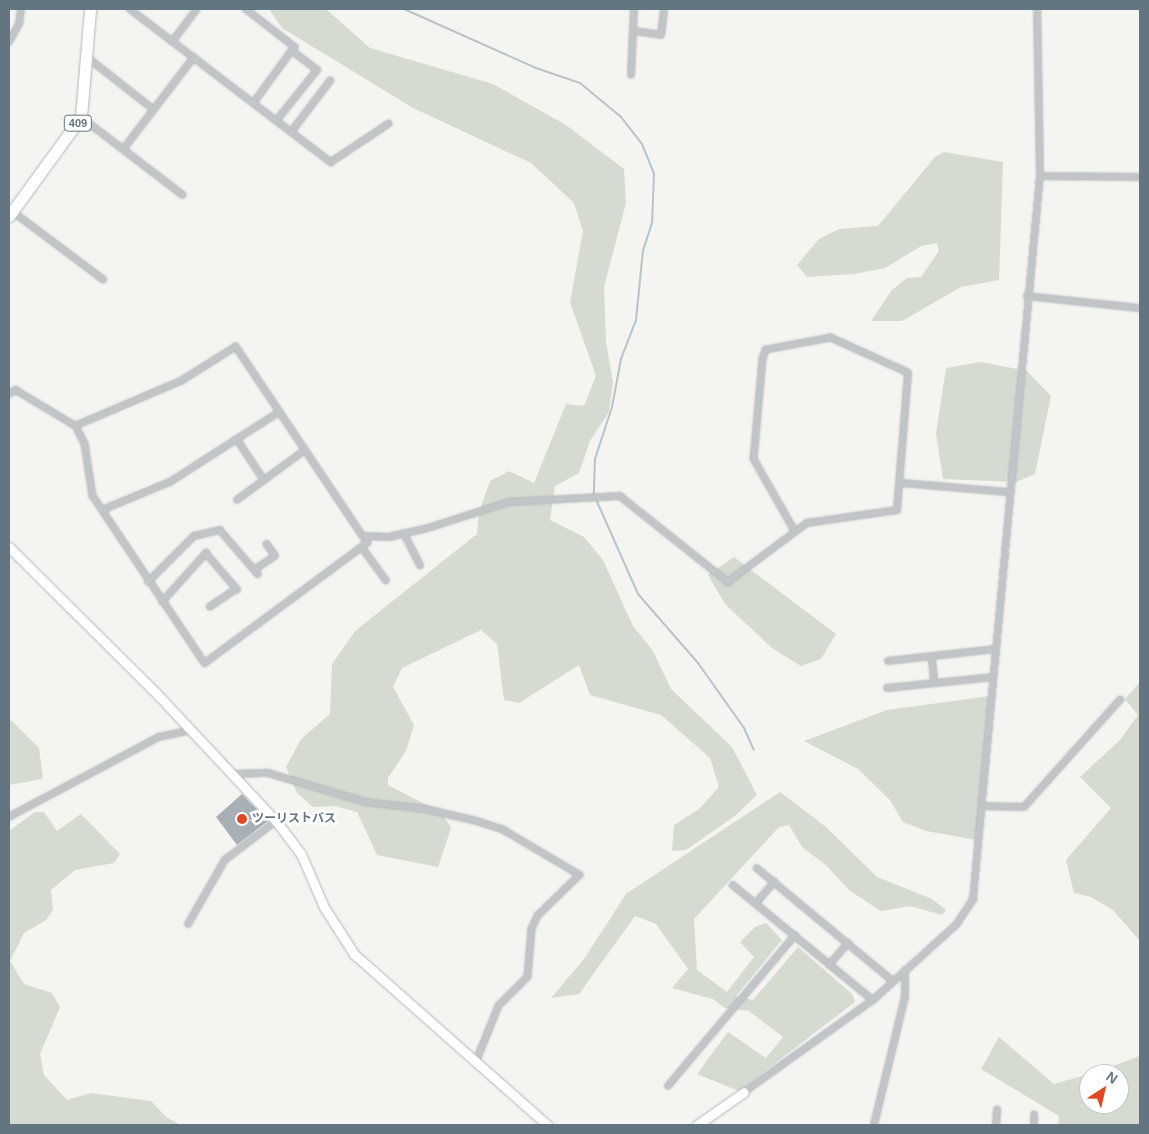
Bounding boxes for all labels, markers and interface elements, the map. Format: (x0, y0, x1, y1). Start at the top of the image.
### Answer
road number: 409 (63, 115, 93, 132)
place label: ツーリストバス (252, 812, 336, 826)
marker: ツーリストバス (236, 813, 248, 825)
north arrow (1079, 1064, 1129, 1114)
text: N (1103, 1068, 1121, 1087)

